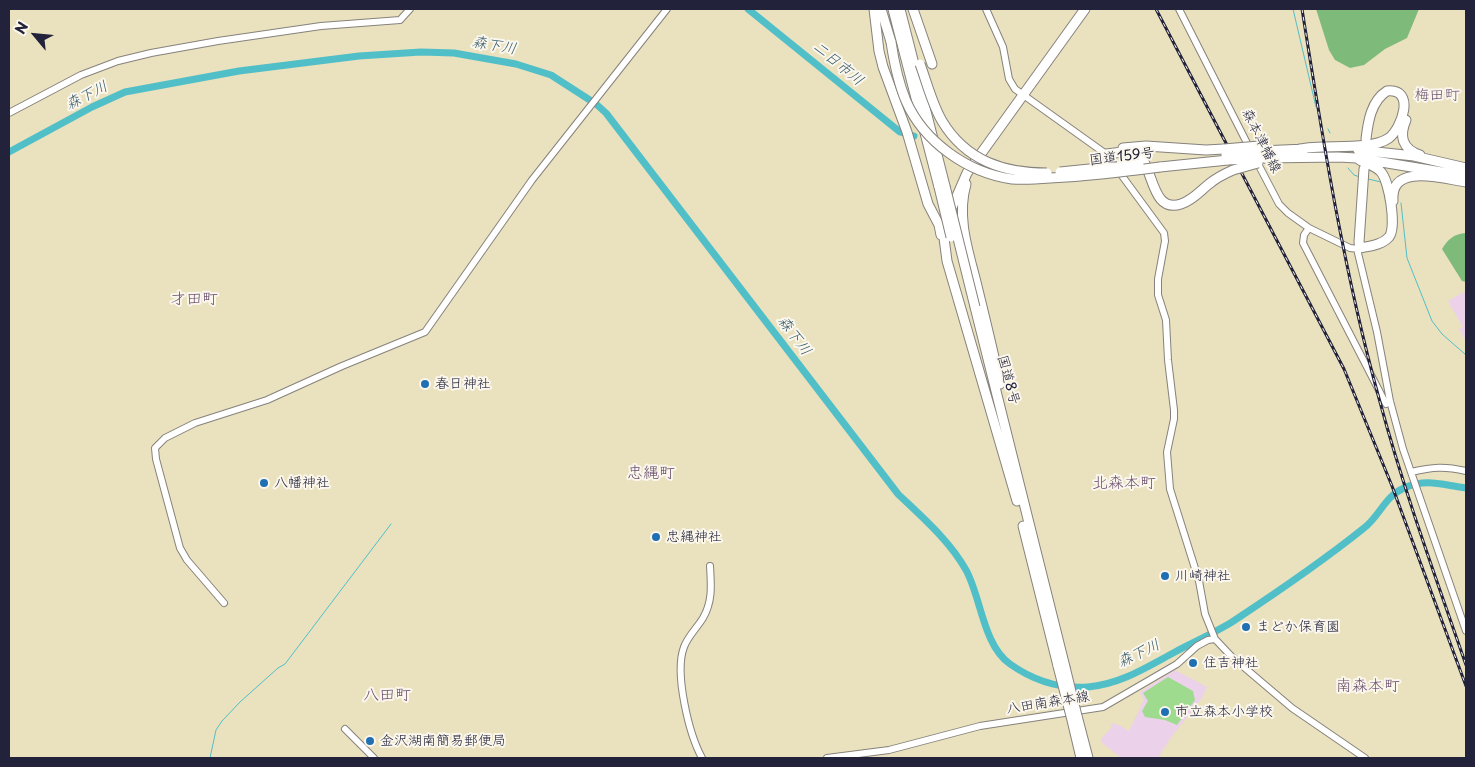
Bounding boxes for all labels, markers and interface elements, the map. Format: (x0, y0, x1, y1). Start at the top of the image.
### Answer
north arrow (10, 10, 60, 60)
text: N (9, 18, 33, 38)
water label: 森下川 (470, 33, 518, 59)
water label: 二日市川 (809, 38, 867, 90)
water label: 森下川 (63, 78, 111, 114)
district label: 梅田町 (1415, 87, 1459, 105)
street label: 森本津幡線 (1238, 106, 1284, 176)
street label: 国道159号 (1088, 145, 1156, 169)
district label: 才田町 (170, 290, 218, 310)
water label: 森下川 (773, 313, 815, 359)
street label: 国道8号 (993, 353, 1023, 407)
place label: 春日神社 (435, 376, 491, 392)
marker: 春日神社 (419, 378, 431, 390)
district label: 忠縄町 (627, 464, 675, 484)
district label: 北森本町 (1092, 474, 1156, 494)
place label: 八幡神社 (274, 475, 330, 491)
marker: 八幡神社 (258, 477, 270, 489)
place label: 忠縄神社 (666, 529, 722, 545)
marker: 忠縄神社 (650, 531, 662, 543)
place label: 川崎神社 (1175, 568, 1231, 584)
marker: 川崎神社 (1159, 570, 1171, 582)
place label: まどか保育園 (1256, 619, 1340, 635)
marker: まどか保育園 (1240, 621, 1252, 633)
water label: 森下川 (1115, 636, 1163, 672)
place label: 住吉神社 (1203, 655, 1259, 671)
marker: 住吉神社 (1187, 657, 1199, 669)
district label: 南森本町 (1336, 677, 1400, 697)
district label: 八田町 (363, 686, 411, 706)
street label: 八田南森本線 (1005, 688, 1091, 718)
place label: 市立森本小学校 (1175, 704, 1273, 720)
marker: 市立森本小学校 (1159, 706, 1171, 718)
place label: 金沢湖南簡易郵便局 (380, 733, 506, 749)
marker: 金沢湖南簡易郵便局 (364, 735, 376, 747)

